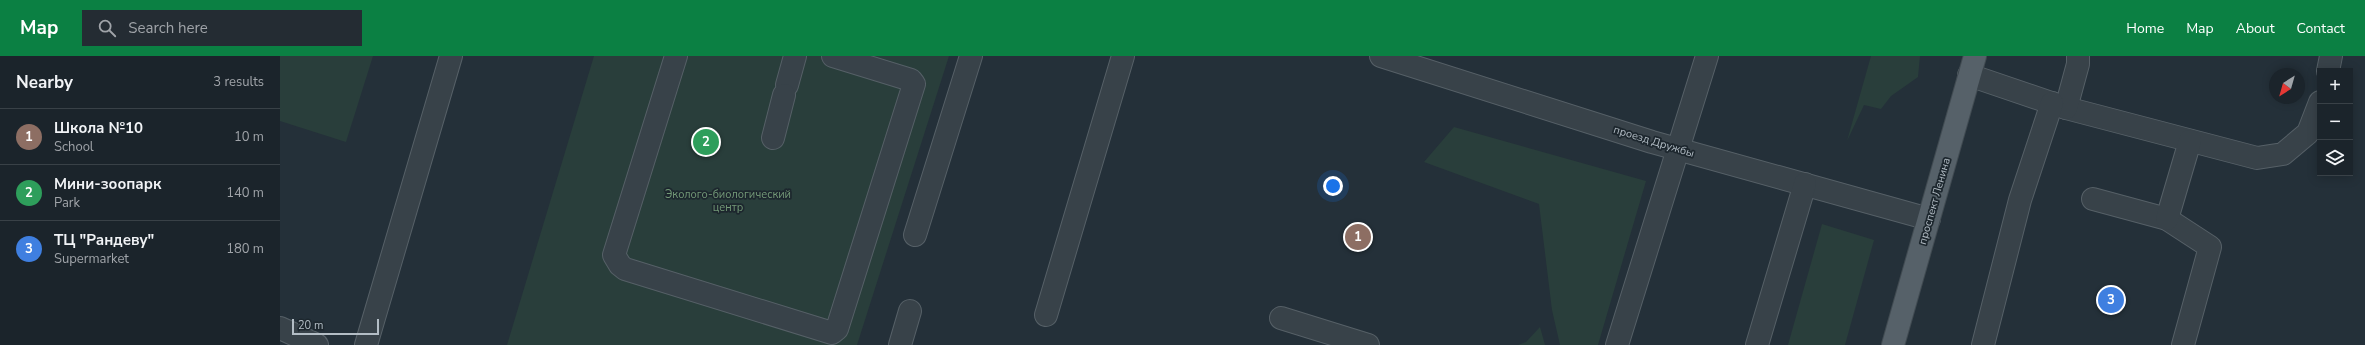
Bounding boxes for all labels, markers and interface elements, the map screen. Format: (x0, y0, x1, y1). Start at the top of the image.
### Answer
search box (82, 10, 362, 46)
text: Map (20, 15, 58, 41)
icon: search (96, 17, 118, 39)
text: Search here (128, 18, 208, 38)
text: Home (2126, 19, 2164, 38)
text: Map (2186, 19, 2214, 38)
text: About (2236, 19, 2275, 38)
text: Contact (2297, 19, 2345, 38)
north arrow (2269, 68, 2305, 104)
map controls (2317, 68, 2353, 176)
button: + (2317, 68, 2353, 104)
text: Nearby (16, 71, 73, 94)
text: 3 results (213, 73, 264, 91)
button: − (2317, 104, 2353, 140)
text: Школа №10 (54, 118, 143, 138)
street label: проезд Дружбы (1612, 122, 1696, 161)
pin: 2 (693, 127, 719, 157)
text: 1 (25, 128, 33, 146)
text: 10 m (234, 128, 264, 146)
text: School (54, 138, 94, 156)
button: layers (2317, 140, 2353, 176)
street label: проспект Ленина (1915, 156, 1954, 246)
text: Мини-зоопарк (54, 174, 161, 194)
your location (1323, 176, 1343, 196)
text: 2 (25, 184, 33, 202)
text: 140 m (226, 184, 264, 202)
park label: Эколого-биологический центр (665, 187, 791, 215)
text: Park (54, 194, 80, 212)
pin: 1 (1345, 222, 1371, 252)
text: ТЦ "Рандеву" (54, 230, 154, 250)
text: 3 (25, 240, 33, 258)
text: 180 m (226, 240, 264, 258)
text: Supermarket (54, 250, 129, 268)
pin: 3 (2098, 285, 2124, 315)
scale bar (292, 317, 379, 336)
text: 20 m (298, 318, 323, 333)

